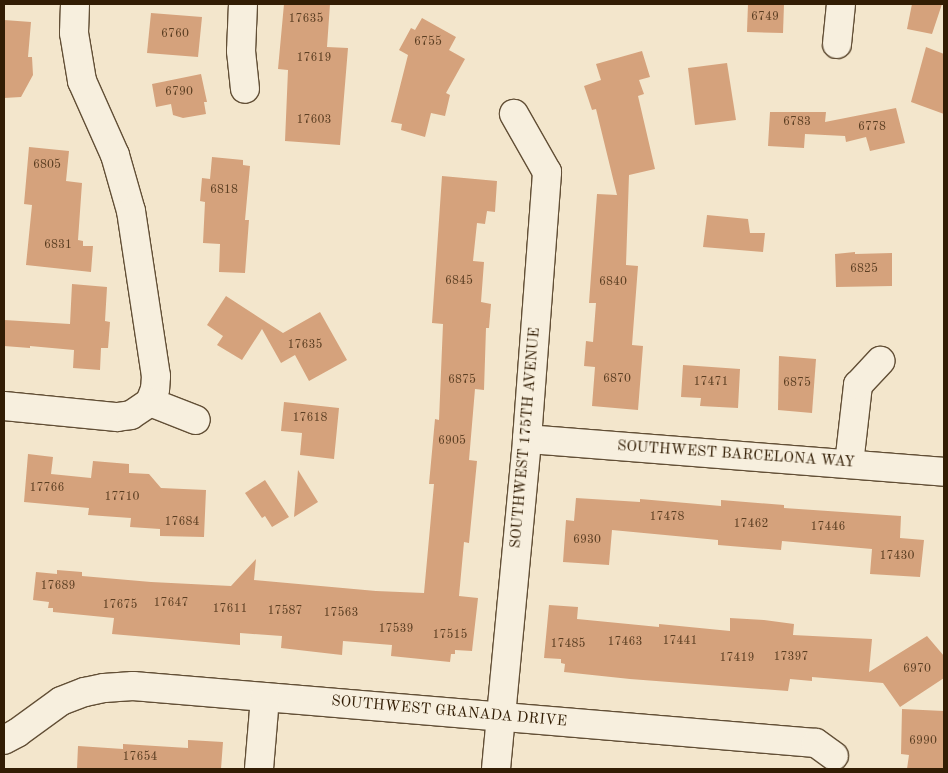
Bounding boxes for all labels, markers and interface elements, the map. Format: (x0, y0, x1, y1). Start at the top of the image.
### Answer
house number: 6749 (751, 11, 779, 25)
house number: 17635 (289, 13, 323, 27)
house number: 6760 (161, 28, 189, 42)
house number: 6755 (414, 36, 442, 50)
house number: 17619 (297, 52, 331, 66)
house number: 6790 (165, 86, 193, 100)
house number: 17603 (297, 114, 331, 128)
house number: 6783 (783, 116, 811, 130)
house number: 6778 (858, 121, 886, 135)
house number: 6805 (33, 159, 61, 173)
house number: 6818 (210, 184, 238, 198)
house number: 6831 (44, 239, 72, 253)
house number: 6825 (850, 263, 878, 277)
house number: 6845 (445, 275, 473, 289)
house number: 6840 (599, 276, 627, 290)
street label: SOUTHWEST 175TH AVENUE (507, 327, 545, 549)
house number: 17635 (288, 339, 322, 353)
house number: 6870 (603, 373, 631, 387)
house number: 6875 (448, 374, 476, 388)
house number: 17471 (694, 376, 728, 390)
house number: 6875 (783, 377, 811, 391)
house number: 17618 (293, 412, 327, 426)
house number: 6905 (438, 435, 466, 449)
street label: SOUTHWEST BARCELONA WAY (617, 438, 855, 472)
house number: 17766 (30, 482, 64, 496)
house number: 17710 (105, 491, 139, 505)
house number: 17478 (650, 511, 684, 525)
house number: 17684 (165, 516, 199, 530)
house number: 17462 (734, 518, 768, 532)
house number: 17446 (811, 521, 845, 535)
house number: 6930 (573, 534, 601, 548)
house number: 17430 (880, 550, 914, 564)
house number: 17689 (41, 580, 75, 594)
house number: 17647 (154, 597, 188, 611)
house number: 17675 (103, 599, 137, 613)
house number: 17611 (213, 603, 247, 617)
house number: 17587 (268, 605, 302, 619)
house number: 17563 (324, 607, 358, 621)
house number: 17539 (379, 623, 413, 637)
house number: 17515 (433, 629, 467, 643)
house number: 17441 (663, 635, 697, 649)
house number: 17463 (608, 636, 642, 650)
house number: 17485 (551, 638, 585, 652)
house number: 17397 (774, 651, 808, 665)
house number: 17419 (720, 652, 754, 666)
house number: 6970 (903, 663, 931, 677)
street label: SOUTHWEST GRANADA DRIVE (330, 693, 568, 731)
house number: 6990 (909, 735, 937, 749)
house number: 17654 (123, 751, 157, 765)

